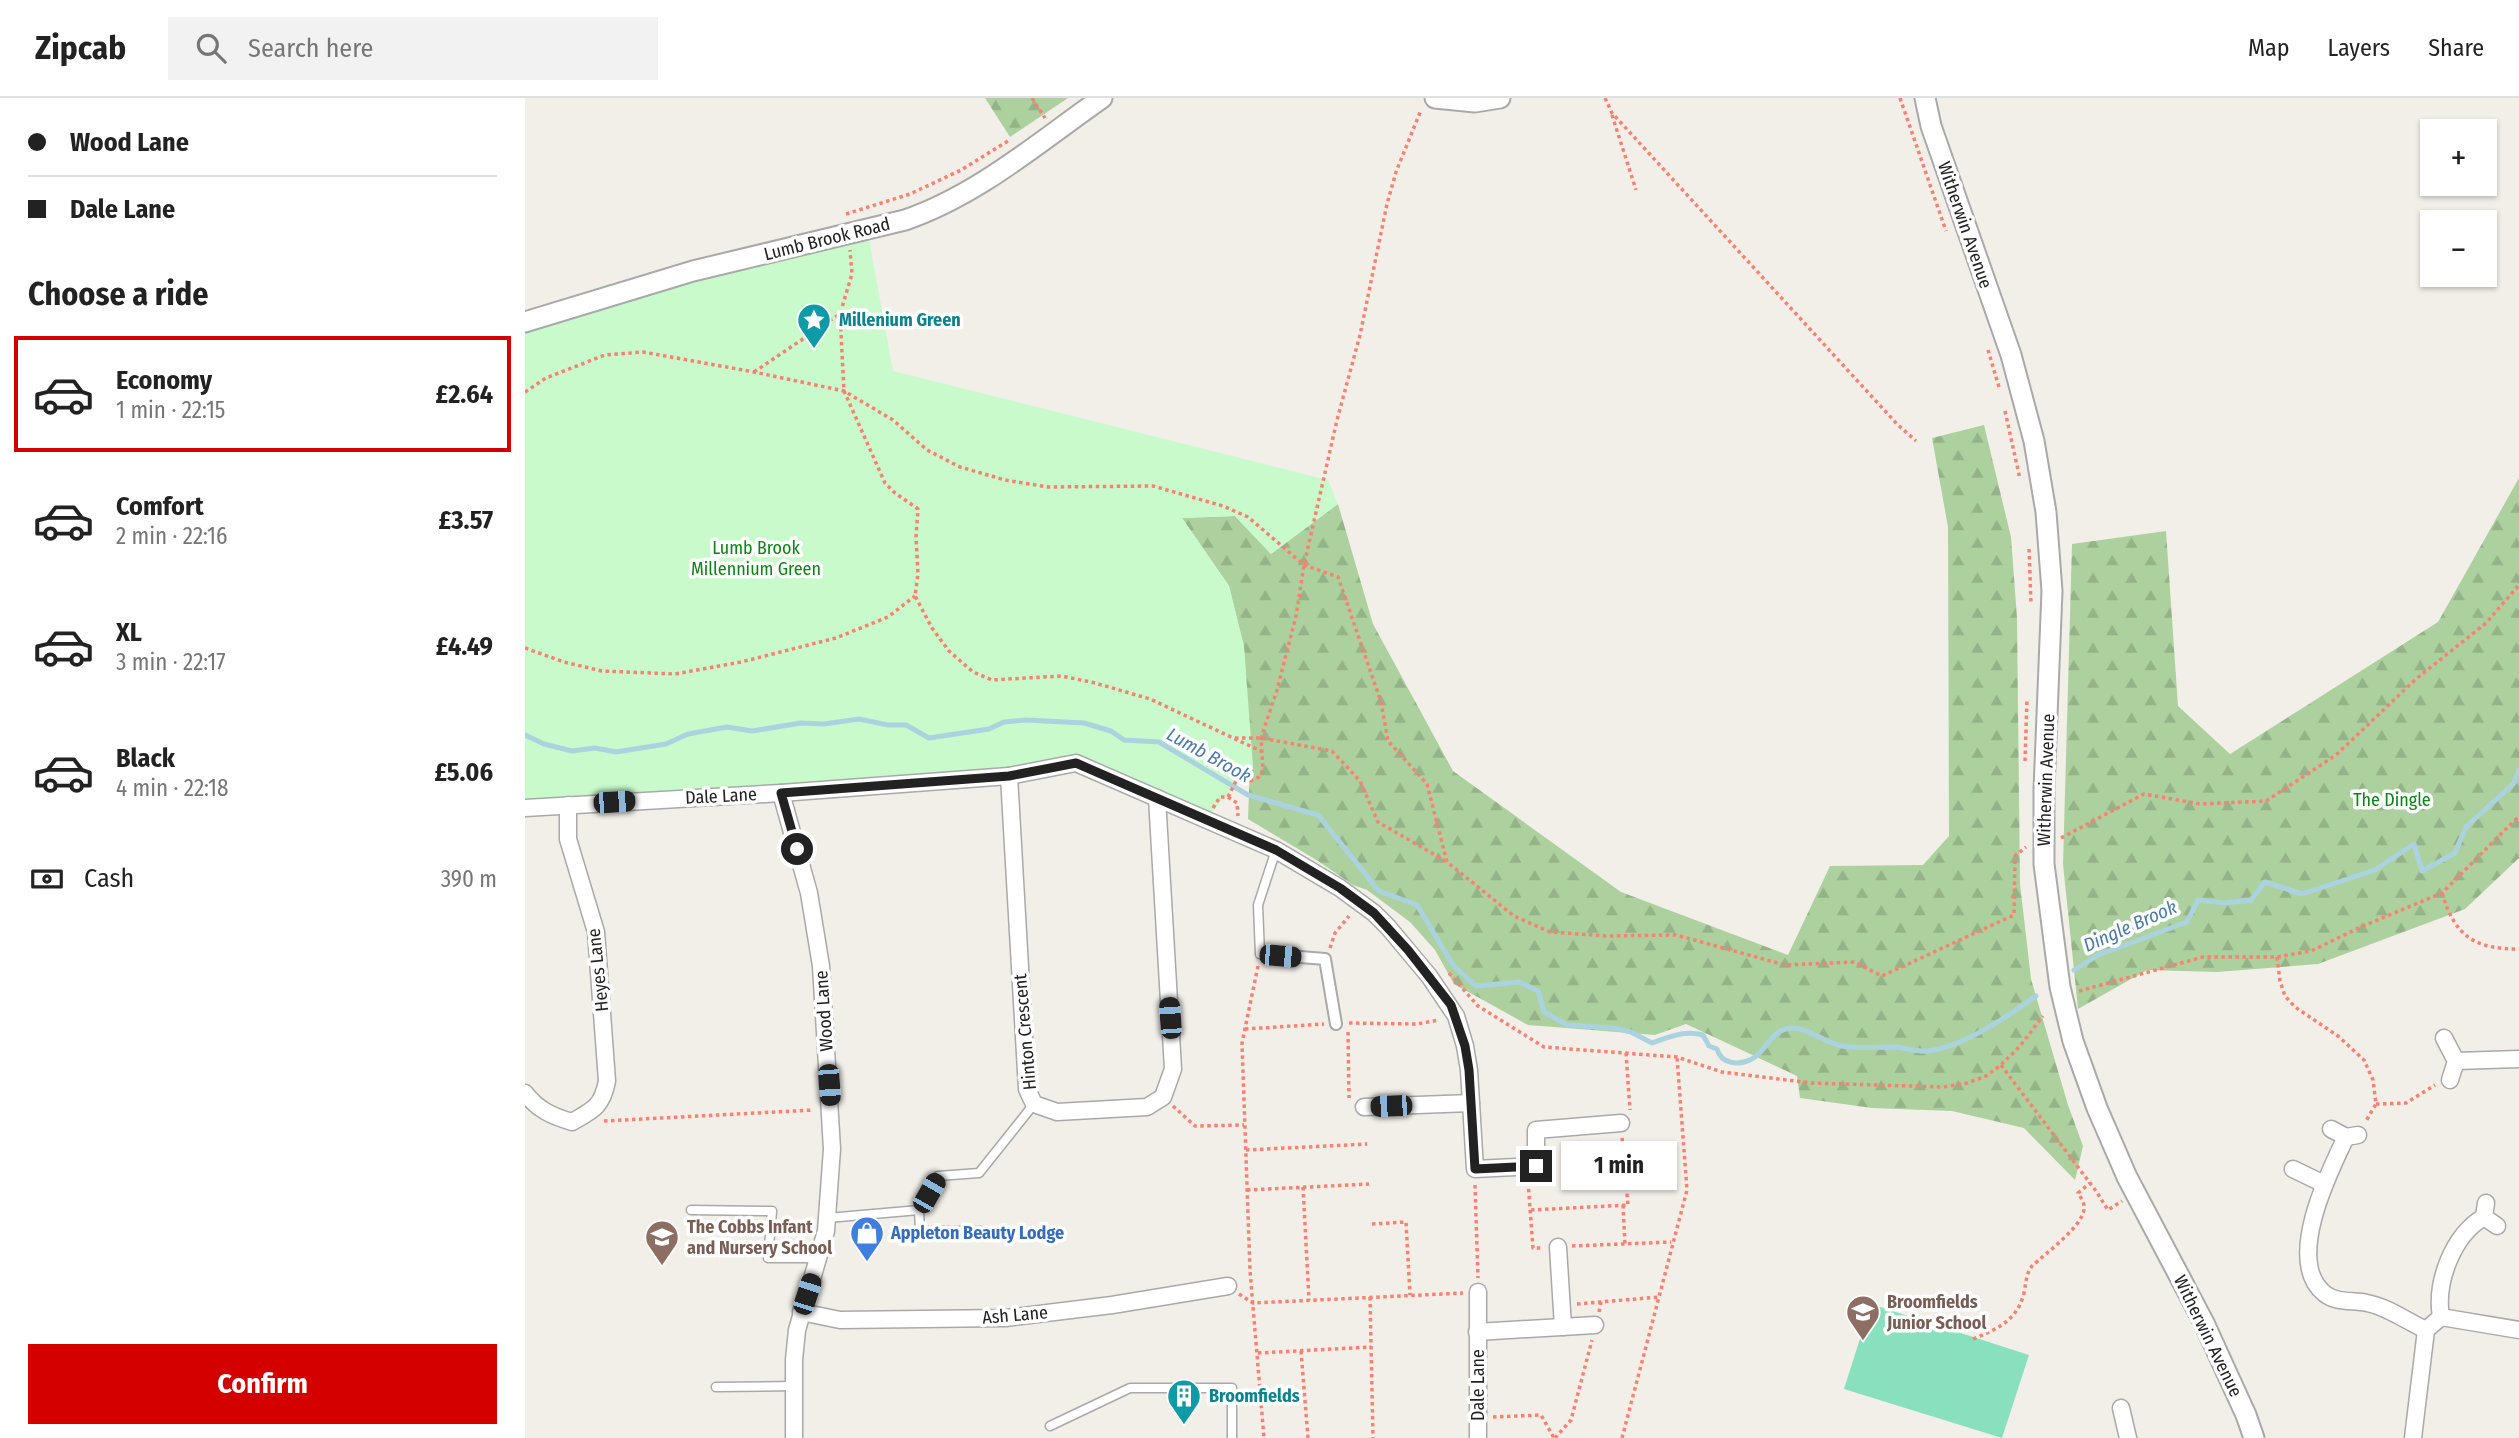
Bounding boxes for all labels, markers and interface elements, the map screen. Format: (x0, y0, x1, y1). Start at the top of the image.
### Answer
search box (168, 17, 658, 80)
text: Zipcab (35, 28, 126, 68)
icon: search (192, 29, 230, 67)
text: Search here (248, 33, 373, 64)
text: Map (2248, 34, 2290, 62)
text: Layers (2328, 34, 2390, 62)
text: Share (2428, 34, 2484, 62)
map controls (2420, 119, 2497, 287)
button: + (2420, 119, 2497, 196)
text: Wood Lane (70, 127, 189, 158)
street label: Witherwin Avenue (1933, 159, 1997, 291)
text: Dale Lane (70, 194, 175, 225)
button: − (2420, 210, 2497, 287)
street label: Lumb Brook Road (762, 213, 892, 265)
text: Choose a ride (28, 275, 209, 313)
place icon: Millenium Green (795, 301, 833, 350)
place label: Millenium Green (839, 309, 961, 331)
icon: car (32, 363, 95, 426)
text: Economy (116, 365, 212, 396)
text: £2.64 (436, 379, 493, 410)
text: 1 min · 22:15 (116, 396, 225, 424)
icon: car (32, 489, 95, 552)
text: Comfort (116, 491, 204, 522)
text: £3.57 (438, 505, 493, 536)
text: 2 min · 22:16 (116, 522, 227, 550)
park label: Lumb Brook Millennium Green (691, 537, 821, 580)
icon: car (32, 615, 95, 678)
text: XL (116, 617, 142, 648)
text: £4.49 (436, 631, 493, 662)
text: 3 min · 22:17 (116, 648, 226, 676)
street label: Witherwin Avenue (2033, 713, 2059, 847)
water label: Lumb Brook (1163, 722, 1255, 788)
icon: car (32, 741, 95, 804)
text: Black (116, 743, 175, 774)
text: £5.06 (434, 757, 493, 788)
text: 4 min · 22:18 (116, 774, 229, 802)
street label: Dale Lane (685, 783, 758, 809)
park label: The Dingle (2353, 789, 2431, 811)
car (593, 790, 636, 814)
route start (781, 833, 813, 865)
icon: cash (28, 860, 66, 898)
text: Cash (84, 863, 134, 894)
text: 390 m (441, 865, 497, 893)
water label: Dingle Brook (2080, 895, 2180, 957)
street label: Heyes Lane (583, 927, 613, 1013)
car (1259, 944, 1302, 968)
street label: Wood Lane (810, 970, 838, 1052)
street label: Hinton Crescent (1009, 973, 1041, 1091)
car (1159, 996, 1182, 1040)
car (818, 1063, 841, 1107)
car (1370, 1095, 1413, 1117)
callout: 1 min (1561, 1142, 1676, 1190)
route end (1520, 1150, 1552, 1182)
text: 1 min (1594, 1151, 1644, 1179)
car (910, 1170, 949, 1216)
shop icon: Appleton Beauty Lodge (848, 1214, 886, 1263)
place label: The Cobbs Infant and Nursery School (687, 1216, 832, 1259)
school or university icon: The Cobbs Infant and Nursery School (643, 1218, 681, 1267)
place label: Appleton Beauty Lodge (890, 1222, 1064, 1244)
car (791, 1271, 824, 1317)
street label: Witherwin Avenue (2169, 1272, 2247, 1401)
place label: Broomfields Junior School (1886, 1291, 1986, 1334)
school or university icon: Broomfields Junior School (1844, 1293, 1882, 1342)
street label: Ash Lane (981, 1301, 1049, 1329)
button: Confirm (28, 1344, 497, 1424)
street label: Dale Lane (1467, 1349, 1489, 1421)
building icon: Broomfields (1165, 1377, 1203, 1426)
place label: Broomfields (1209, 1385, 1300, 1407)

